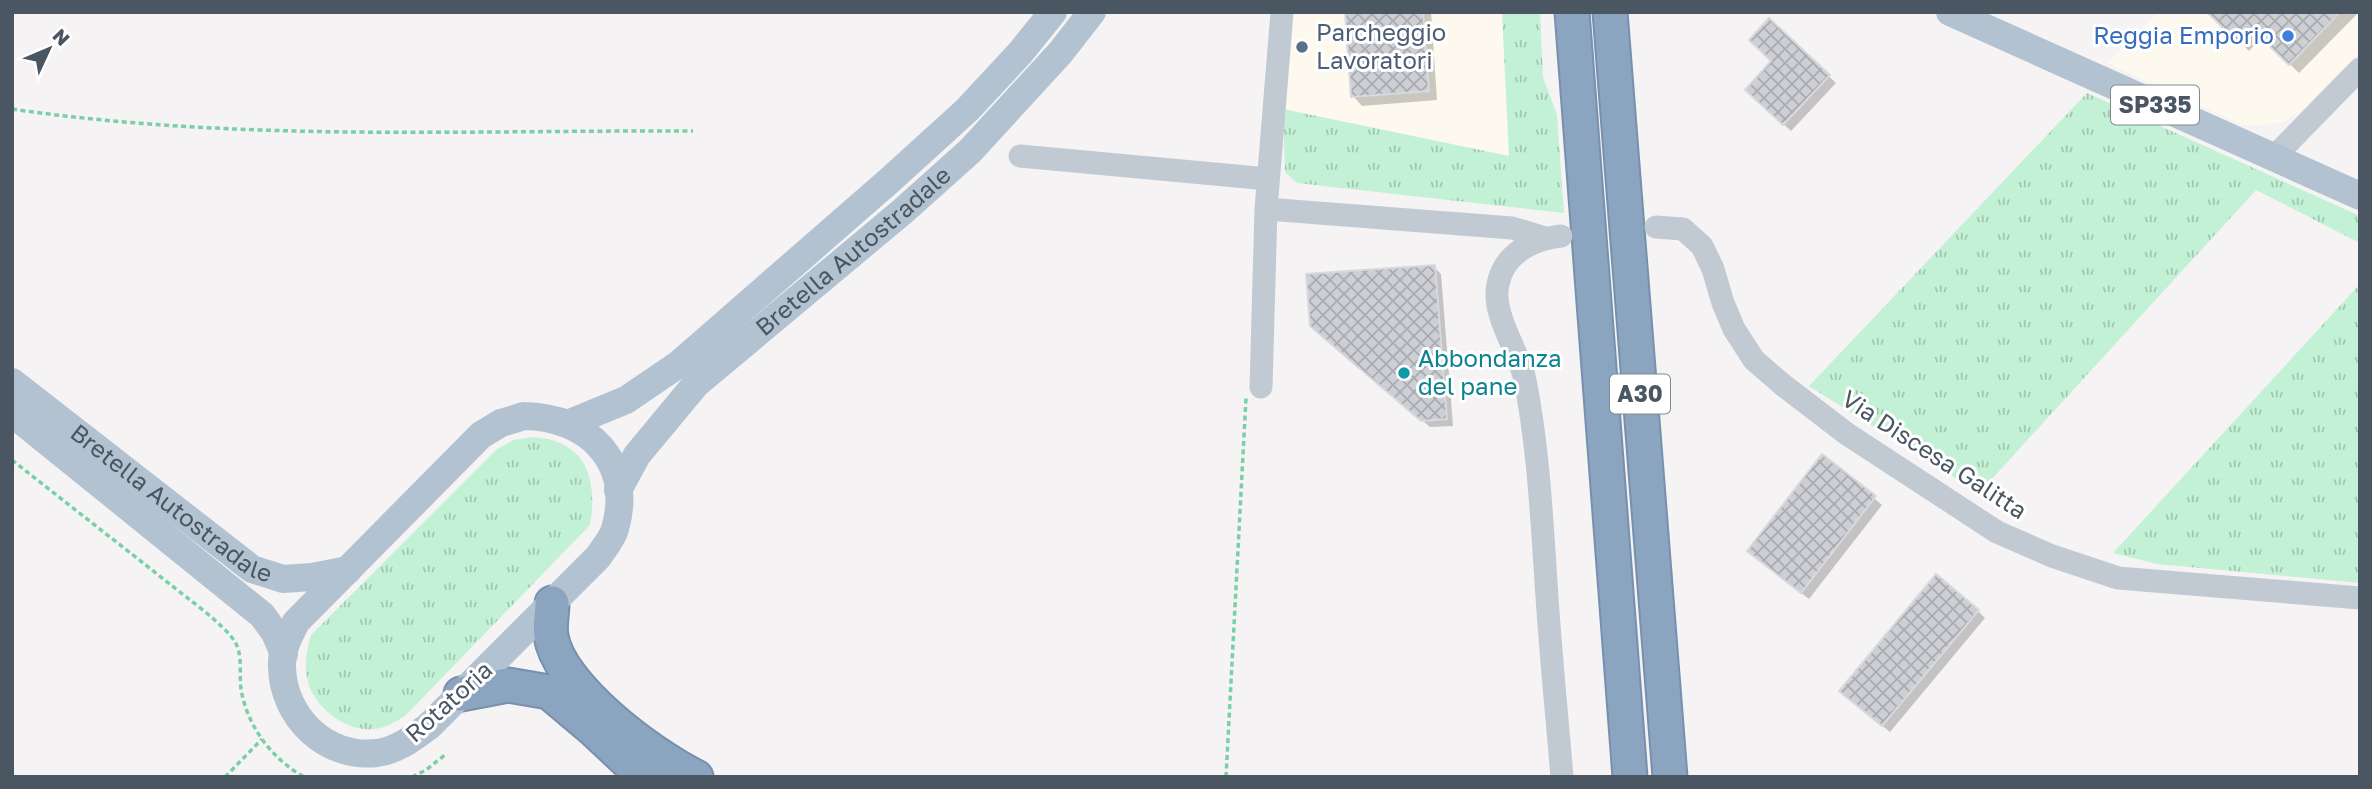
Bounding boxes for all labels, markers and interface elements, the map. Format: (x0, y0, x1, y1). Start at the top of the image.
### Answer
north arrow (14, 14, 84, 84)
place label: Parcheggio Lavoratori (1316, 17, 1446, 74)
place label: Reggia Emporio (2093, 20, 2274, 49)
text: N (48, 24, 75, 50)
marker: Reggia Emporio (2280, 28, 2296, 44)
marker: Parcheggio Lavoratori (1294, 39, 1310, 55)
road number: SP335 (2111, 86, 2199, 124)
street label: Bretella Autostradale (749, 159, 956, 341)
place label: Abbondanza del pane (1418, 343, 1562, 400)
marker: Abbondanza del pane (1396, 365, 1412, 381)
road number: A30 (1610, 374, 1670, 414)
street label: Via Discesa Galitta (1837, 383, 2033, 524)
street label: Bretella Autostradale (65, 417, 276, 588)
street label: Rotatoria (399, 654, 497, 747)

